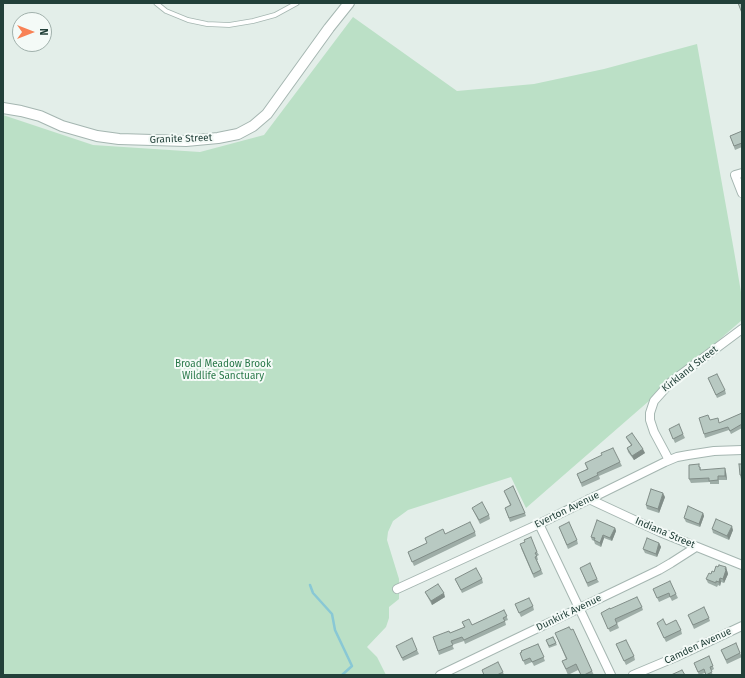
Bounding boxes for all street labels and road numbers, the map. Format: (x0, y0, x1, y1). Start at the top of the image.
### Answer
street label: Granite Street (149, 132, 213, 146)
street label: Kirkland Street (660, 343, 720, 395)
street label: Everton Avenue (533, 489, 601, 531)
street label: Indiana Street (633, 515, 697, 551)
street label: Dunkirk Avenue (535, 592, 603, 634)
street label: Camden Avenue (663, 625, 733, 667)

